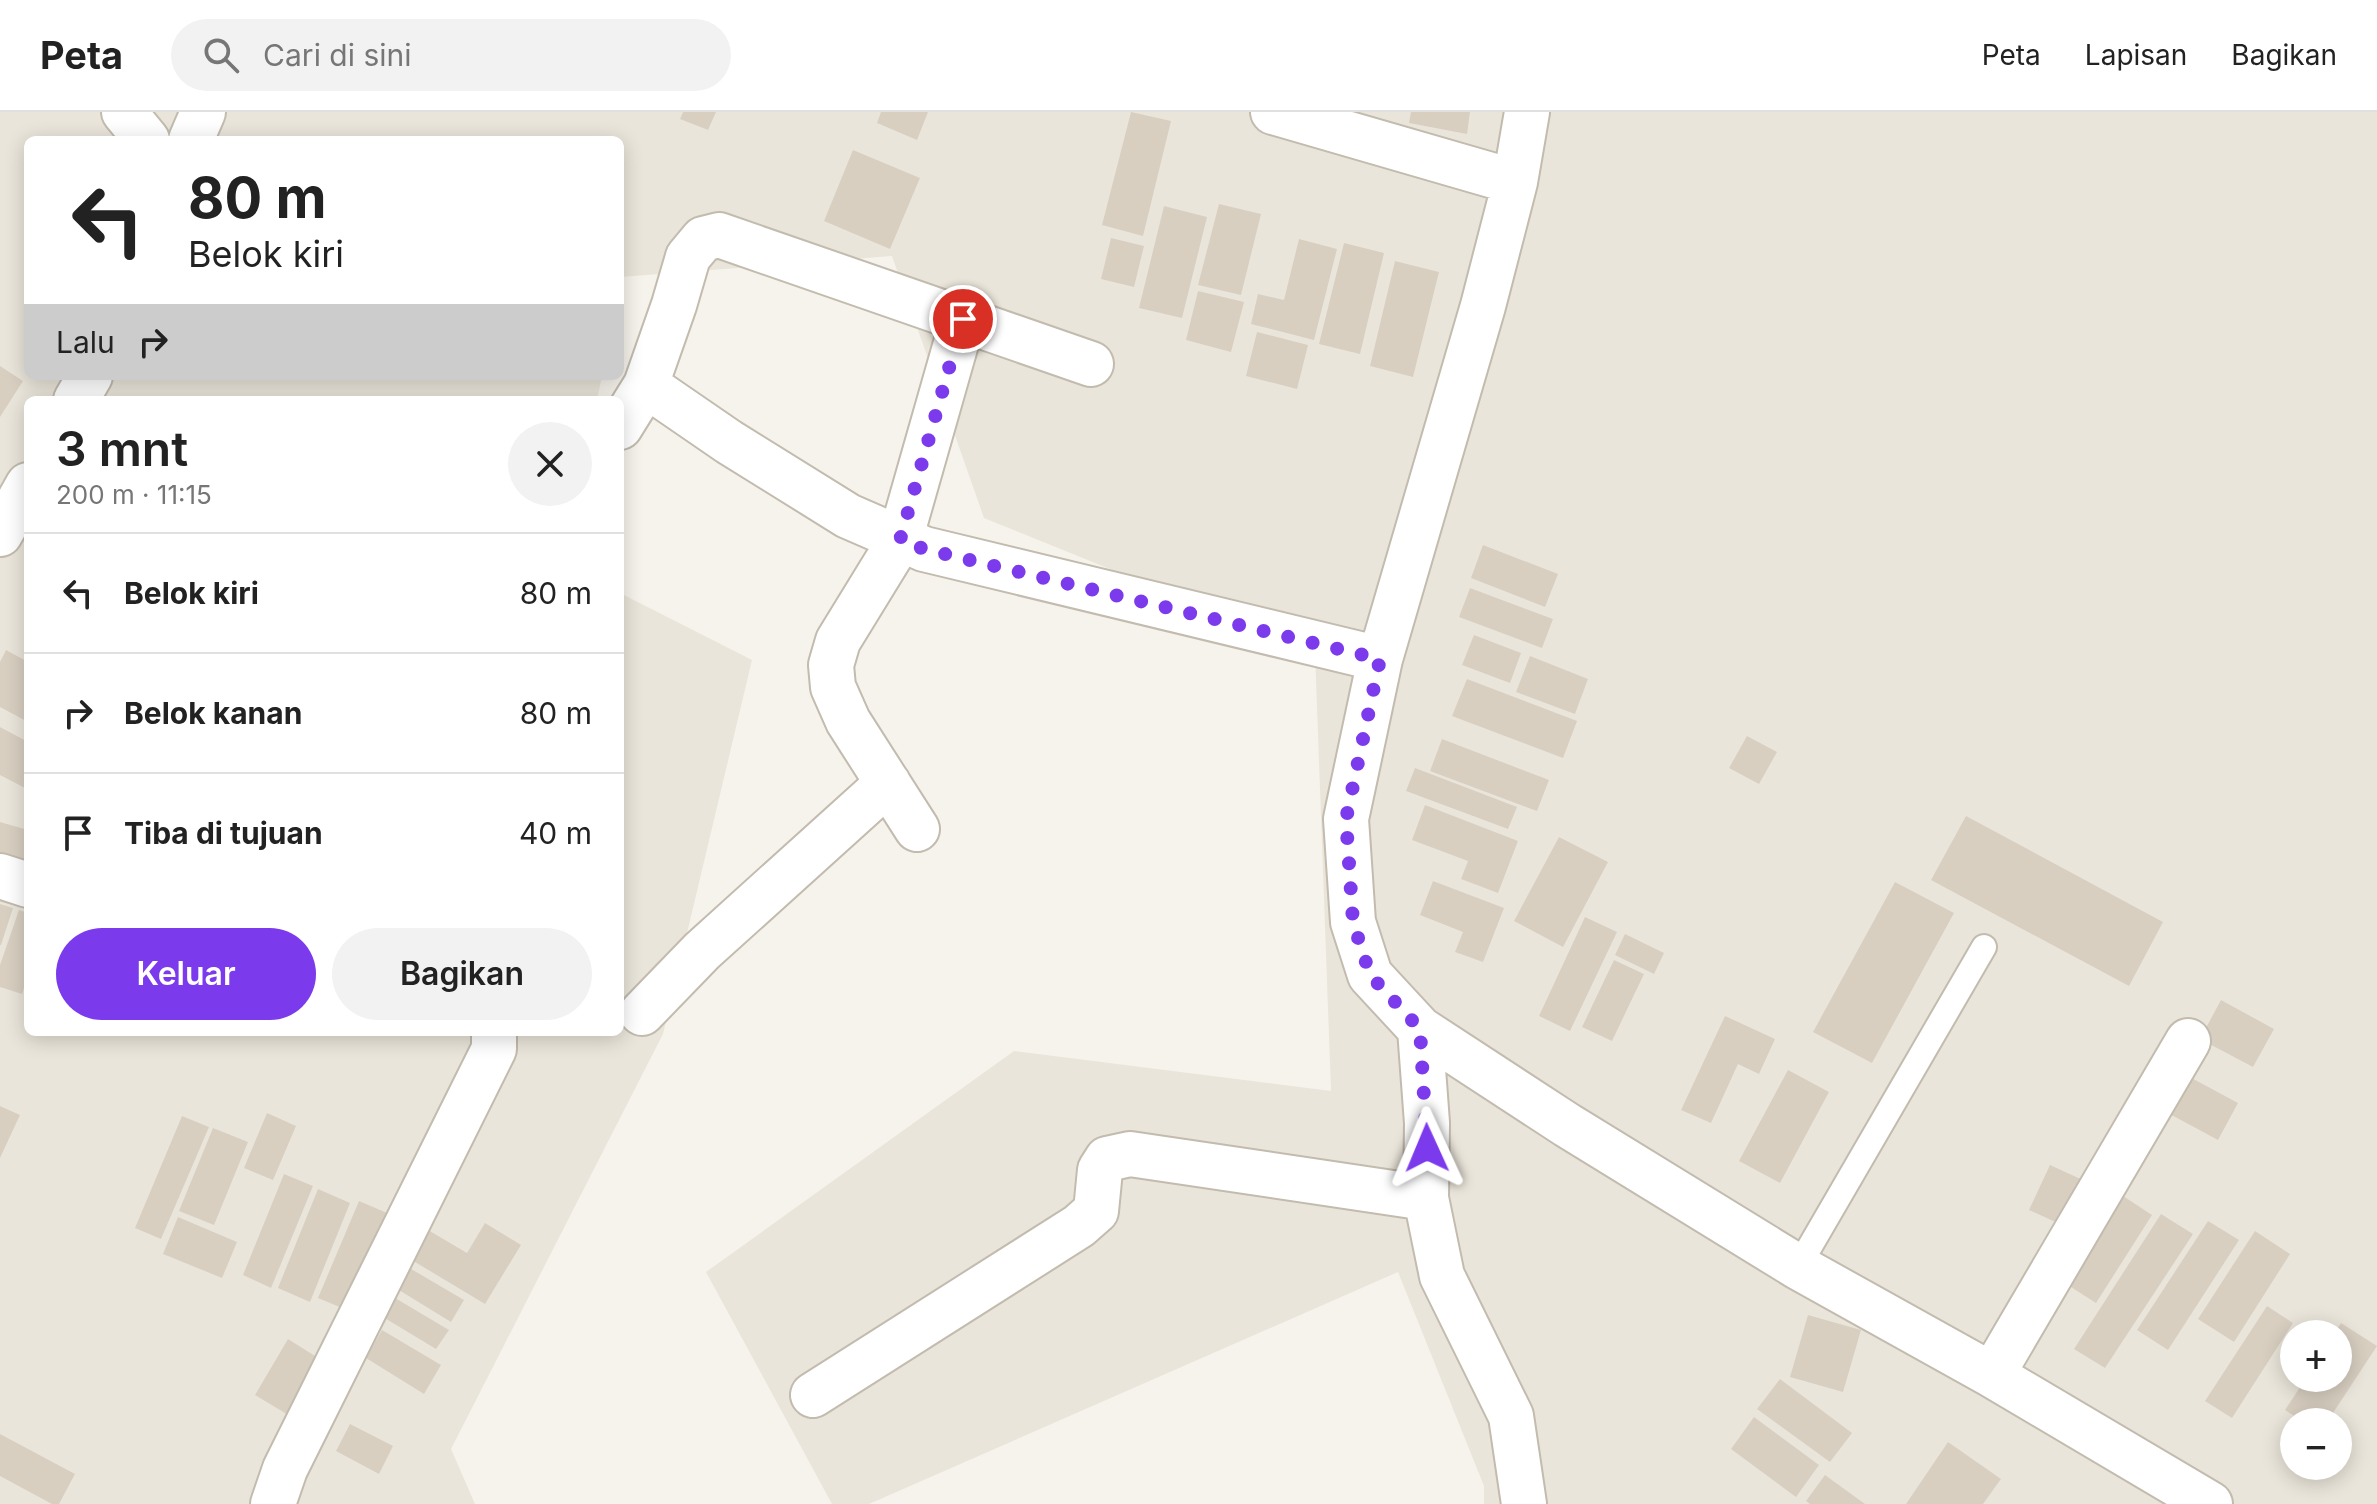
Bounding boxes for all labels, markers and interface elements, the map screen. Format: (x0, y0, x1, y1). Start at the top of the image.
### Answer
search box (171, 19, 731, 91)
text: Peta (40, 32, 123, 78)
icon: search (199, 33, 243, 77)
text: Cari di sini (263, 37, 412, 73)
text: Peta (1982, 38, 2041, 72)
text: Lapisan (2085, 38, 2187, 72)
text: Bagikan (2231, 38, 2337, 72)
text: 80 m (188, 164, 327, 232)
icon: left (56, 168, 160, 272)
text: Belok kiri (188, 232, 344, 276)
pin (929, 285, 997, 353)
icon: arrive (941, 297, 985, 341)
icon: right (131, 320, 175, 364)
text: Lalu (56, 324, 115, 360)
text: 3 mnt (56, 419, 188, 478)
button: close (508, 422, 592, 506)
text: 200 m · 11:15 (56, 479, 212, 510)
icon: left (56, 571, 100, 615)
text: Belok kiri (124, 575, 259, 611)
text: 80 m (520, 575, 592, 611)
icon: right (56, 691, 100, 735)
text: Belok kanan (124, 695, 302, 731)
text: 80 m (520, 695, 592, 731)
icon: arrive (56, 811, 100, 855)
text: Tiba di tujuan (124, 815, 323, 851)
text: 40 m (519, 815, 592, 851)
button: Keluar (56, 928, 316, 1020)
button: Bagikan (332, 928, 592, 1020)
position arrow (1385, 1106, 1469, 1190)
map controls (2280, 1320, 2352, 1480)
button: + (2280, 1320, 2352, 1392)
button: − (2280, 1408, 2352, 1480)

